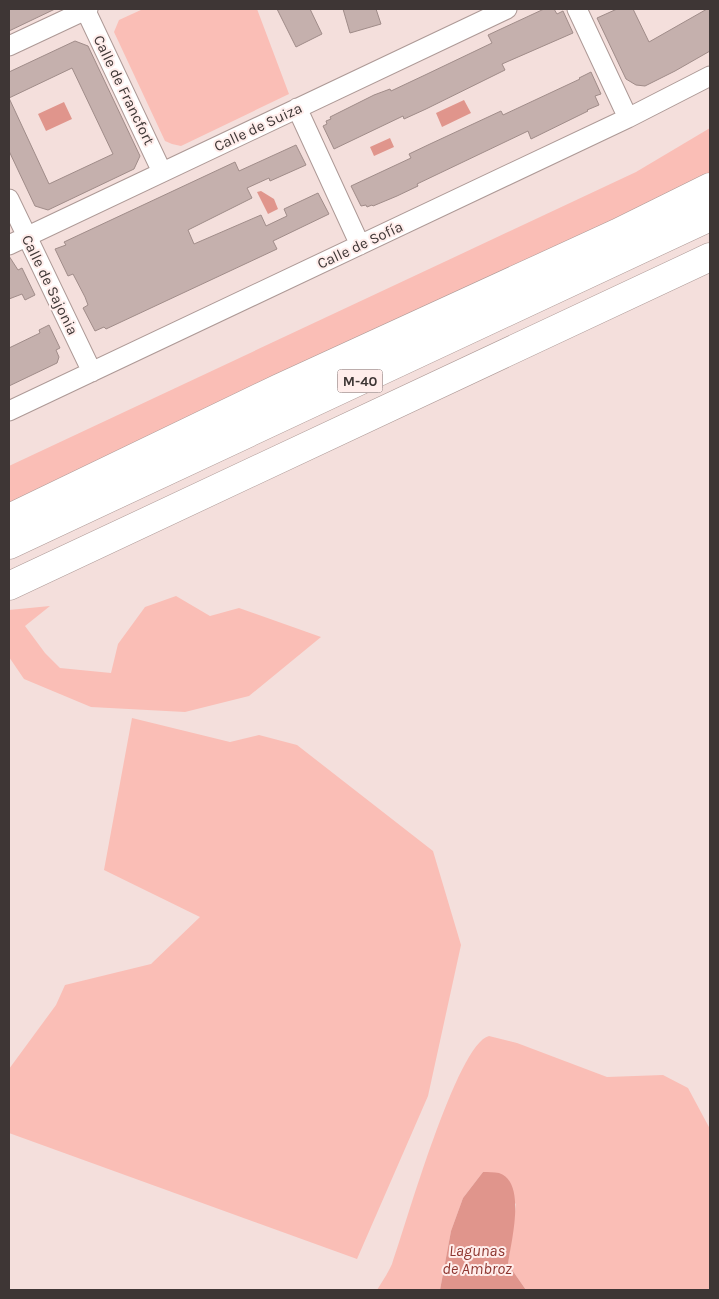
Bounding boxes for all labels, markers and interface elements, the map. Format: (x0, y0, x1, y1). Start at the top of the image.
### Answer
street label: Calle de Francfort (90, 32, 159, 148)
street label: Calle de Suiza (211, 99, 305, 155)
street label: Calle de Sofía (314, 217, 406, 273)
street label: Calle de Sajonia (18, 232, 82, 338)
road number: M-40 (338, 370, 382, 392)
water label: Lagunas de Ambroz (442, 1241, 512, 1278)

